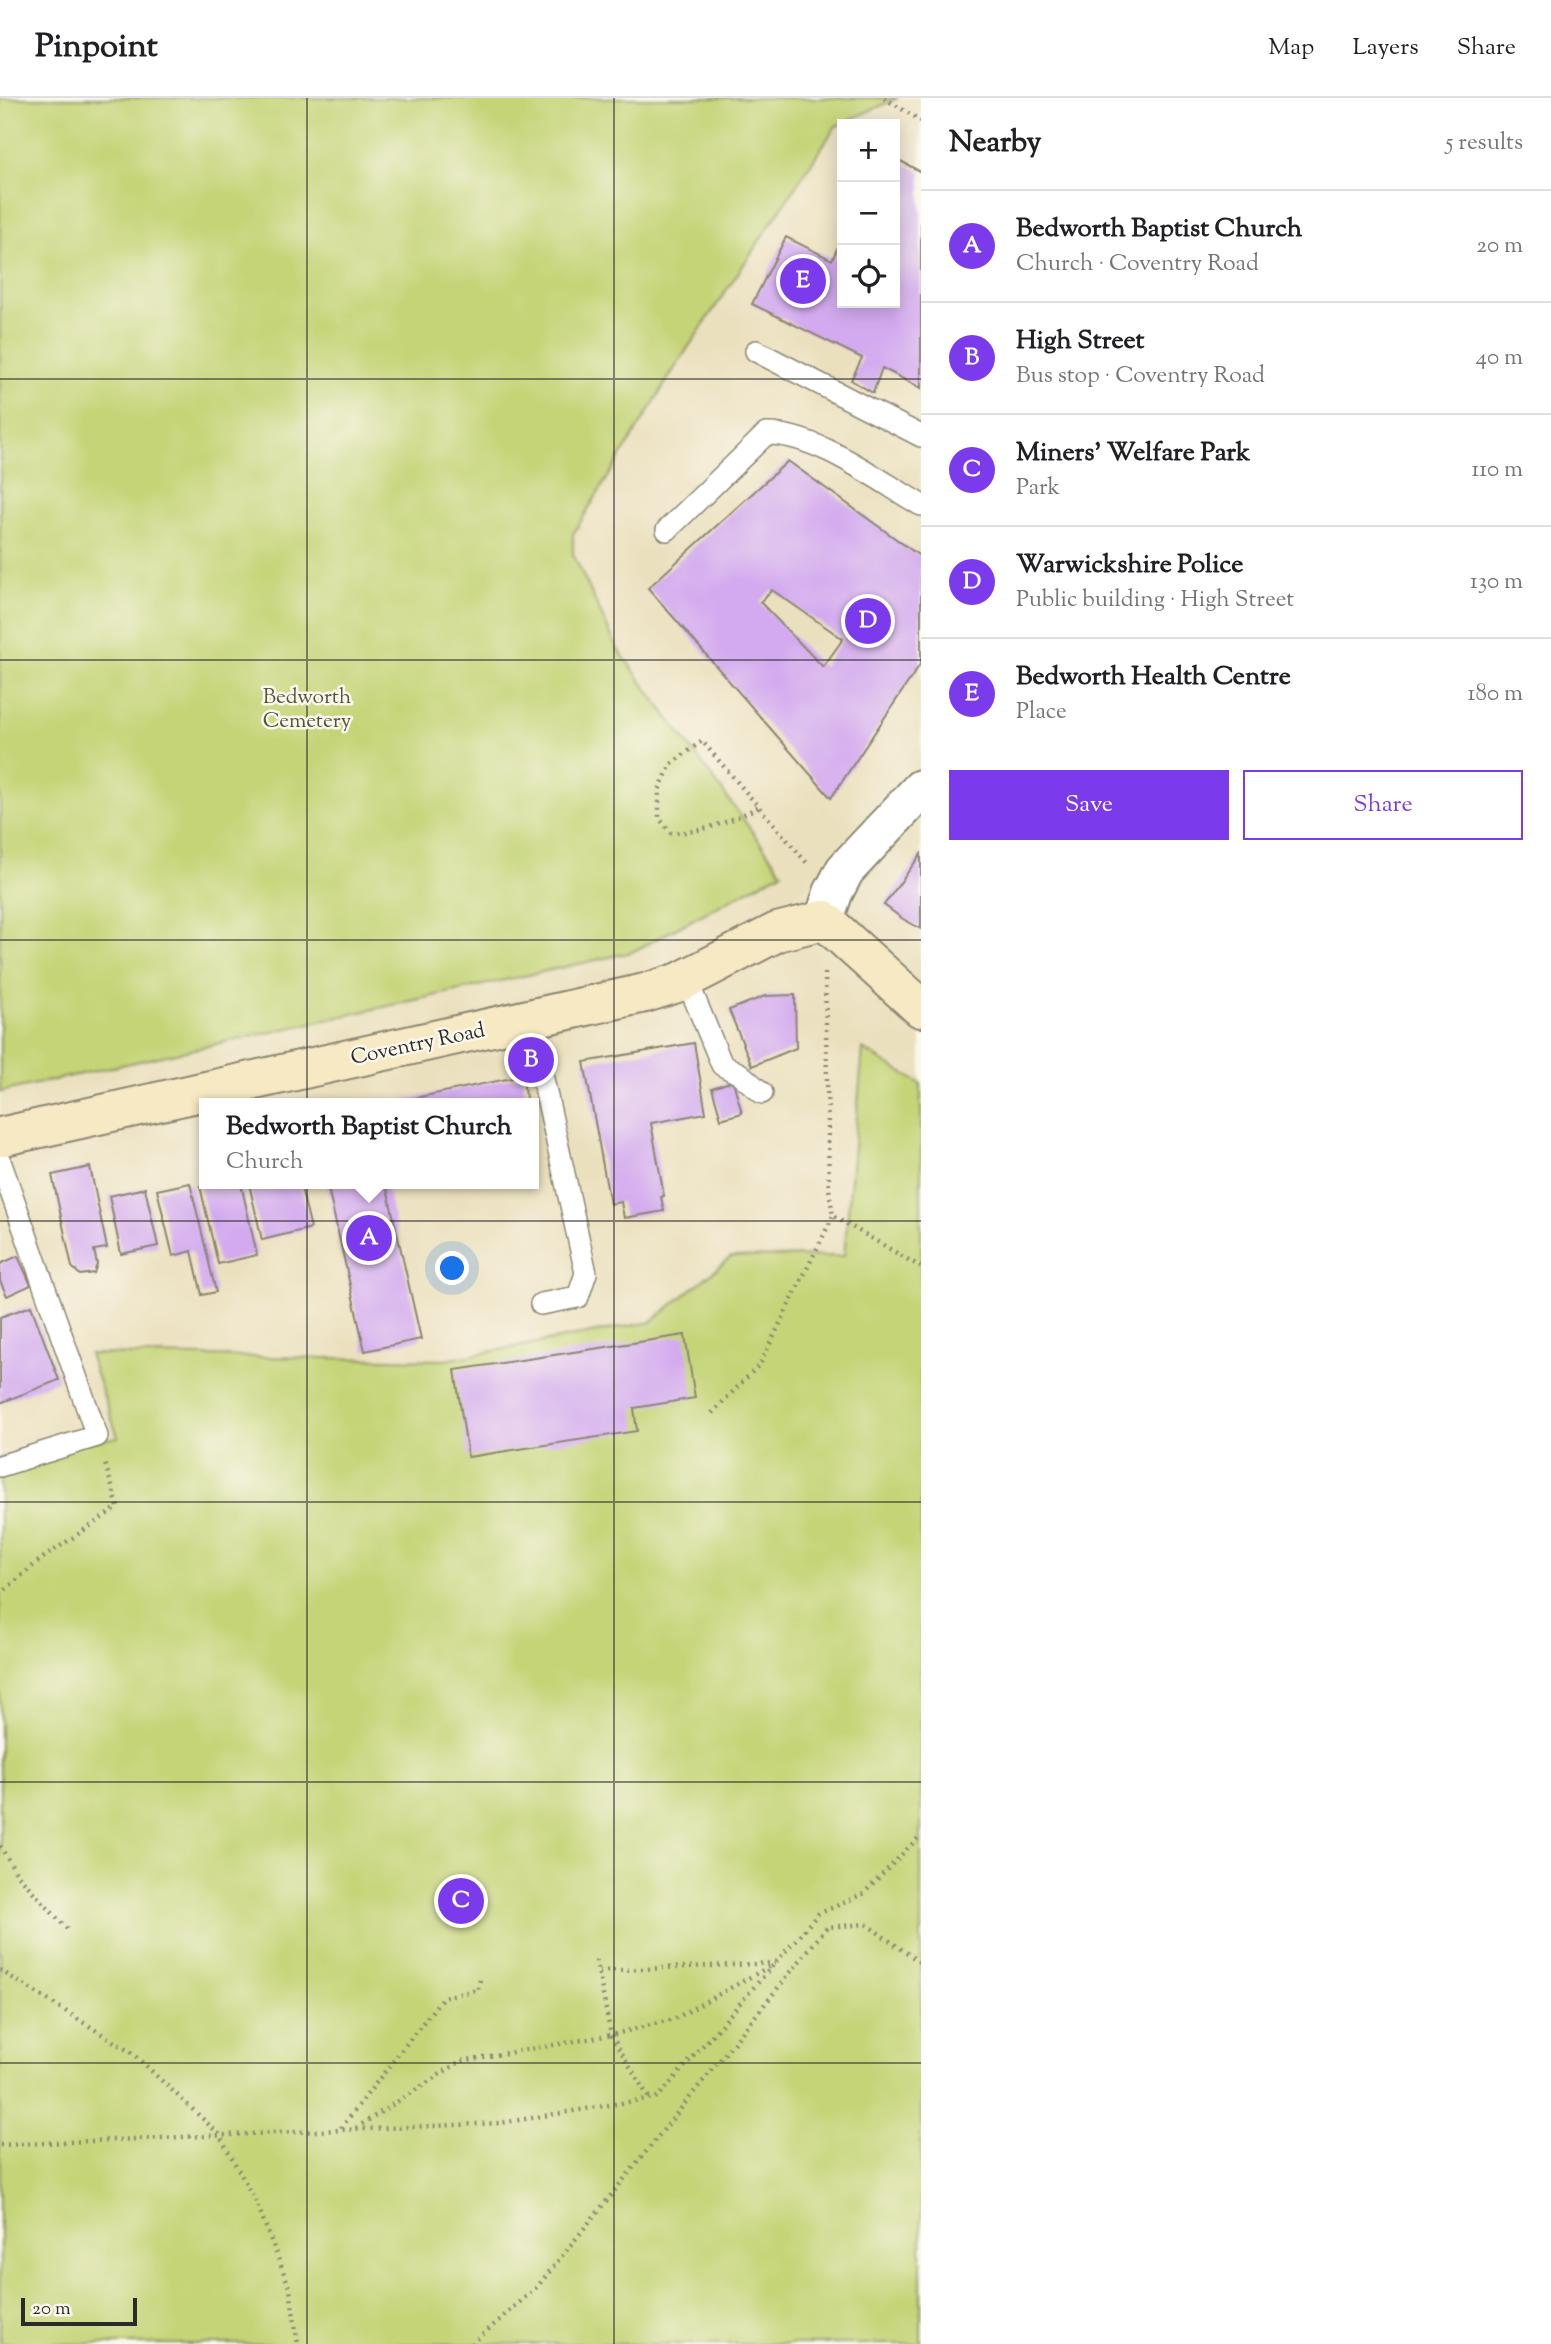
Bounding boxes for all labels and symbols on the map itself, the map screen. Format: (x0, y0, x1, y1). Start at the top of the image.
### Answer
pin: E (780, 255, 826, 307)
pin: D (845, 595, 891, 647)
park label: Bedworth Cemetery (263, 683, 352, 737)
street label: Coventry Road (348, 1016, 488, 1074)
pin: B (508, 1034, 554, 1086)
pin: A (346, 1212, 392, 1264)
your location (435, 1251, 469, 1285)
pin: C (438, 1875, 484, 1927)
scale bar (21, 2295, 136, 2327)

